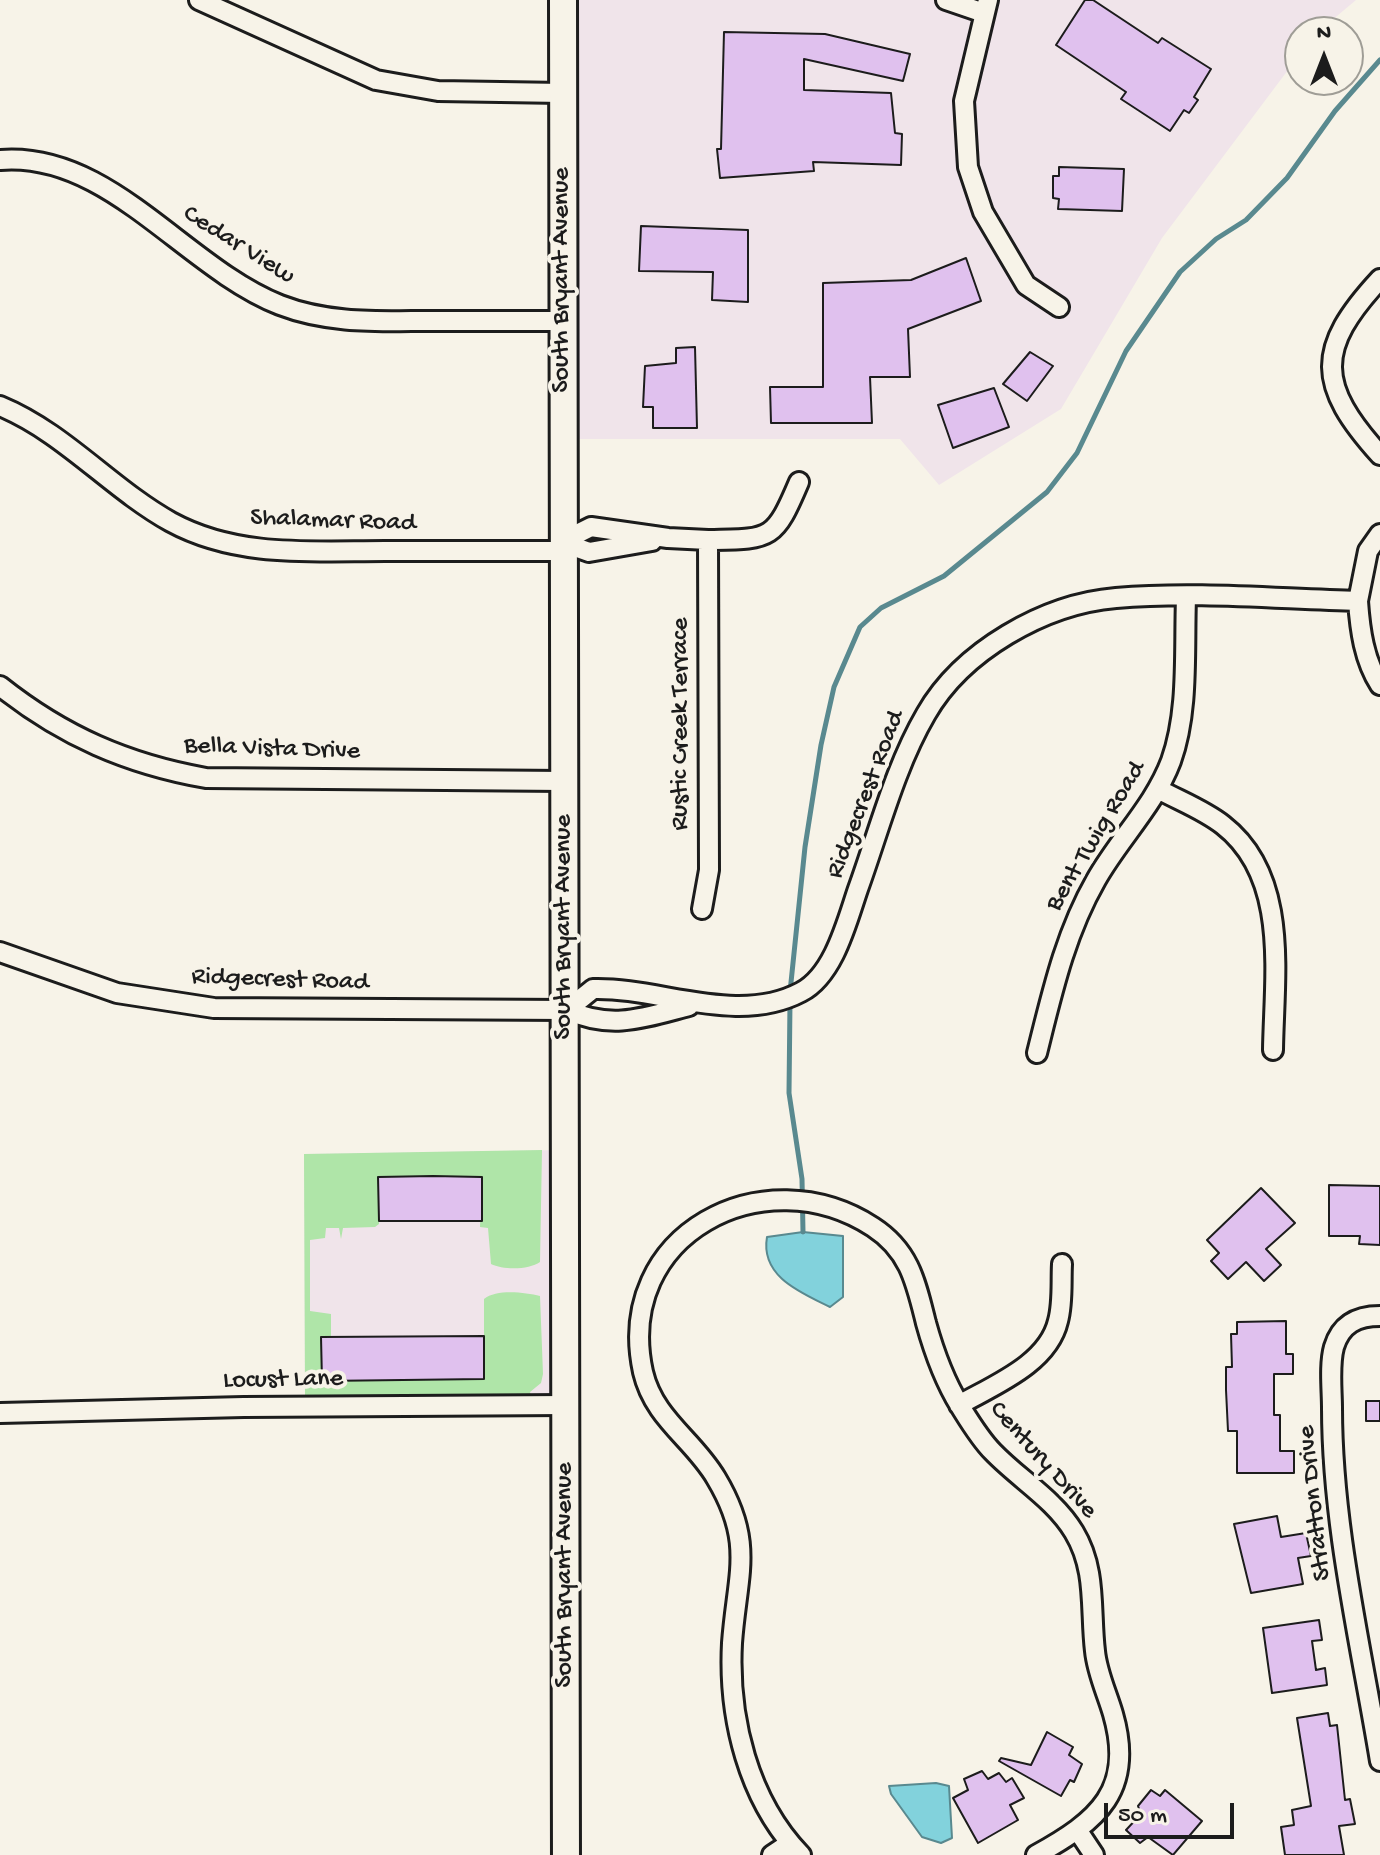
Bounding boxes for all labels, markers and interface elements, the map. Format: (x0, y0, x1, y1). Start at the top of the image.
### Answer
north arrow (1284, 16, 1364, 96)
text: N (1317, 21, 1331, 47)
street label: South Bryant Avenue (547, 167, 579, 393)
street label: Cedar View (176, 199, 300, 293)
street label: Shalamar Road (250, 504, 416, 540)
street label: Rustic Creek Terrace (666, 617, 698, 831)
street label: Ridgecrest Road (821, 707, 913, 883)
street label: Bella Vista Drive (183, 731, 361, 769)
street label: Bent Twig Road (1040, 756, 1154, 918)
street label: South Bryant Avenue (549, 814, 581, 1040)
street label: Ridgecrest Road (191, 962, 369, 1000)
street label: Locust Lane (223, 1364, 343, 1398)
street label: Century Drive (981, 1396, 1103, 1526)
street label: Stratton Drive (1292, 1424, 1340, 1582)
street label: South Bryant Avenue (550, 1462, 582, 1688)
scale bar (1108, 1787, 1238, 1837)
text: 50 m (1118, 1802, 1167, 1831)

